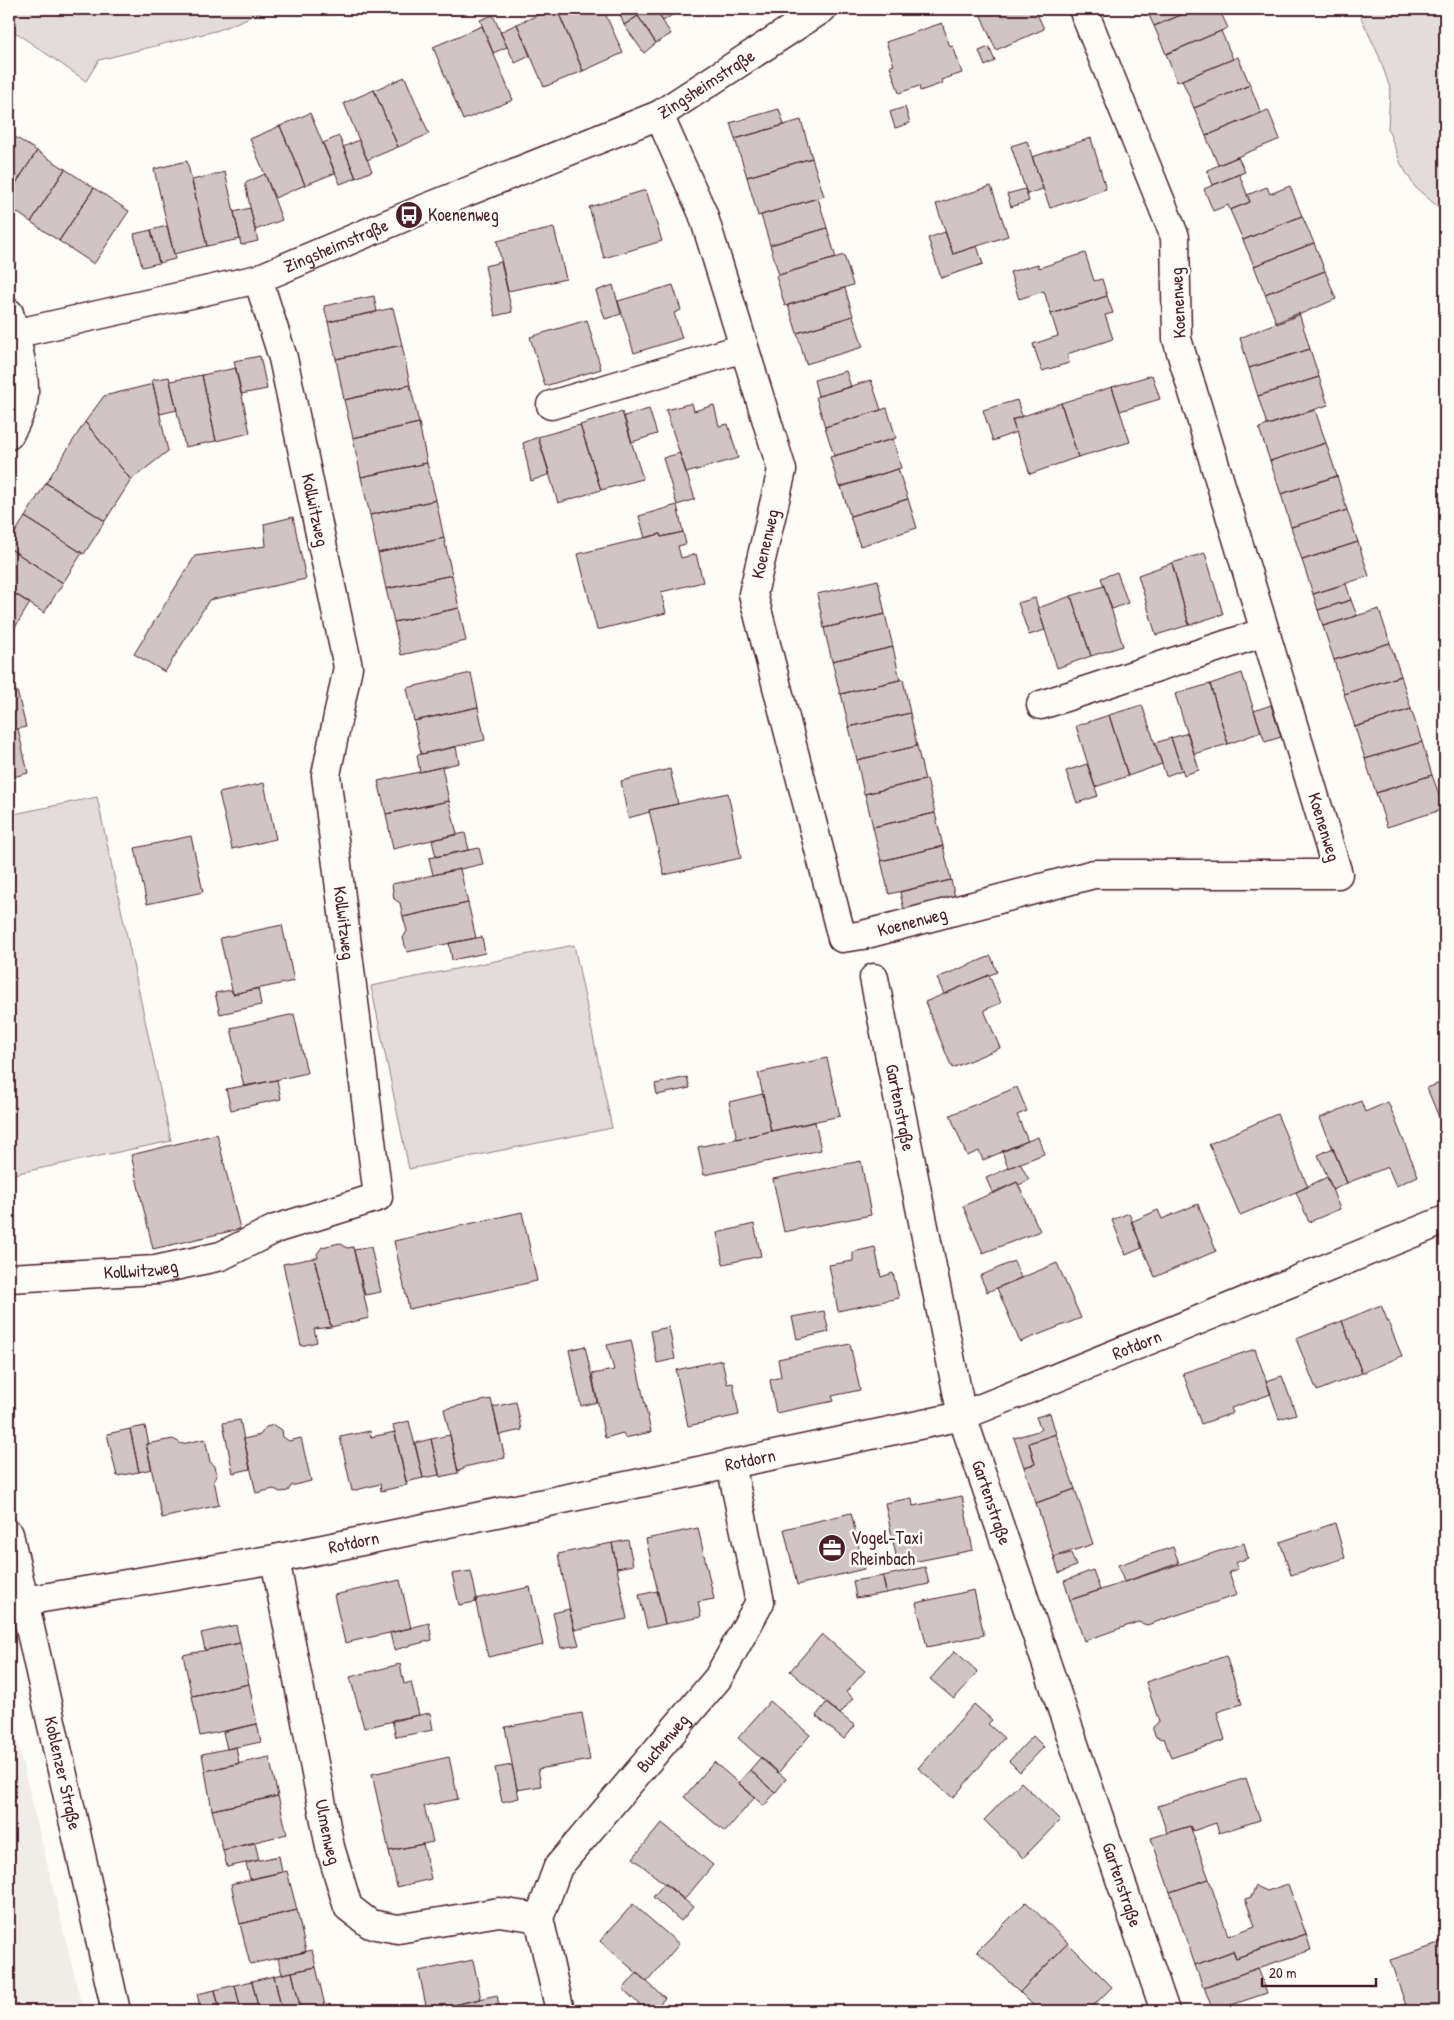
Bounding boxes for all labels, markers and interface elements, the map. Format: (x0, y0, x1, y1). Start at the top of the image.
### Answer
street label: Zingsheimstraße (653, 43, 760, 125)
bus stop icon: Koenenweg (394, 200, 424, 230)
place label: Koenenweg (428, 202, 499, 227)
street label: Zingsheimstraße (280, 212, 392, 279)
street label: Koenenweg (1163, 267, 1192, 339)
street label: Kollwitzweg (296, 471, 335, 549)
street label: Koenenweg (744, 507, 785, 581)
street label: Koenenweg (1302, 789, 1347, 864)
street label: Kollwitzweg (328, 885, 361, 961)
street label: Koenenweg (875, 900, 949, 943)
street label: Gartenstraße (880, 1062, 921, 1153)
street label: Kollwitzweg (103, 1253, 180, 1285)
street label: Rotdorn (1108, 1323, 1165, 1366)
street label: Rotdorn (723, 1442, 778, 1477)
street label: Gartenstraße (966, 1457, 1018, 1548)
street label: Rotdorn (326, 1525, 381, 1560)
place label: Vogel-Taxi Rheinbach (851, 1525, 923, 1571)
office icon: Vogel-Taxi Rheinbach (817, 1533, 847, 1563)
street label: Buchenweg (630, 1708, 695, 1778)
street label: Koblenzer Straße (38, 1714, 88, 1832)
street label: Ulmenweg (309, 1797, 348, 1867)
street label: Gartenstraße (1096, 1839, 1148, 1930)
scale bar (1262, 1955, 1375, 1987)
text: 20 m (1269, 1962, 1296, 1983)

